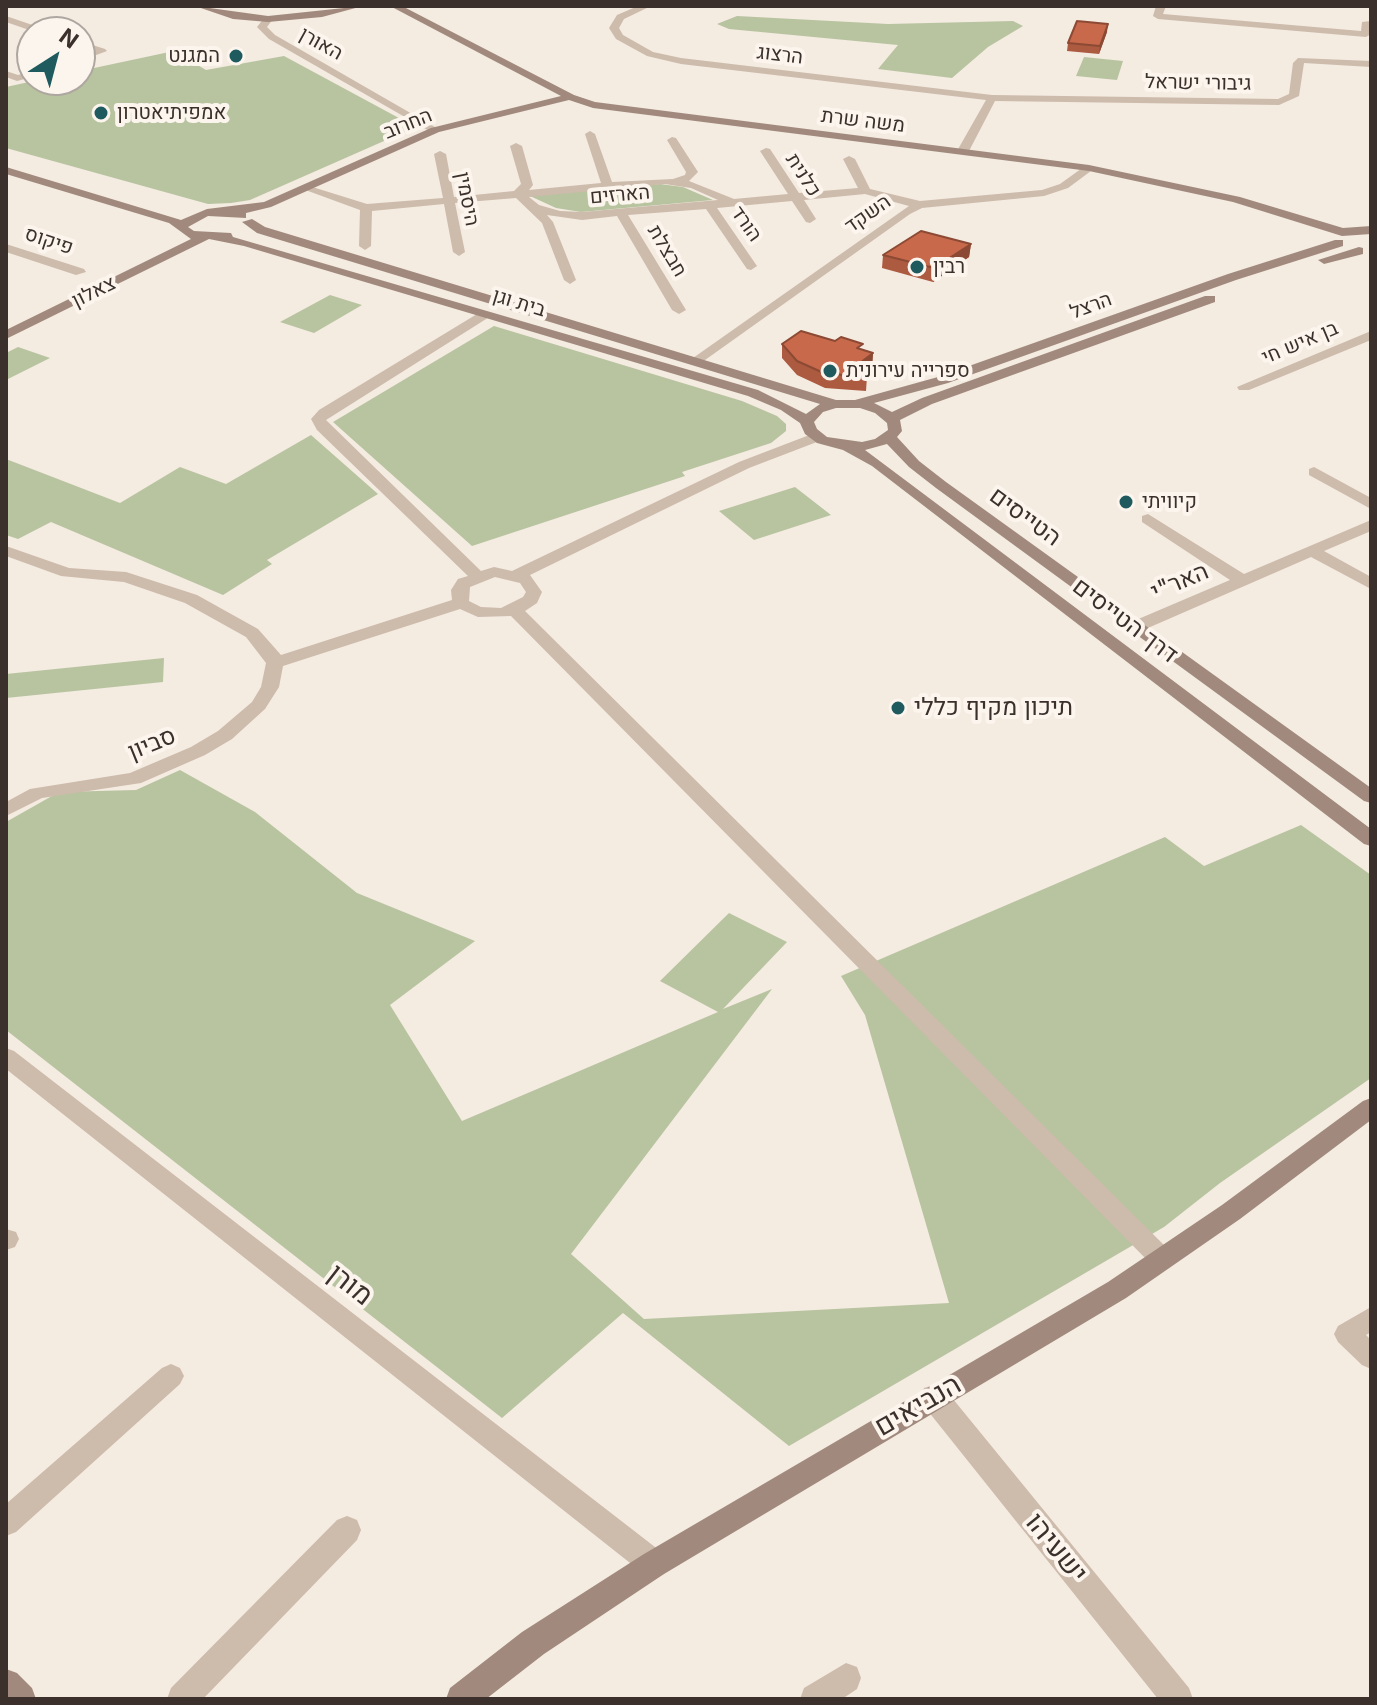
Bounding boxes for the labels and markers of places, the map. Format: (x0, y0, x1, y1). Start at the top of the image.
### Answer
place label: המגנט (168, 44, 220, 68)
marker: המגנט (227, 47, 245, 65)
place label: אמפיתיאטרון (117, 101, 226, 125)
marker: אמפיתיאטרון (92, 104, 110, 122)
place label: רבין (933, 255, 965, 279)
marker: רבין (908, 258, 926, 276)
place label: ספרייה עירונית (846, 359, 970, 383)
marker: ספרייה עירונית (821, 362, 839, 380)
place label: קיוויתי (1142, 490, 1197, 514)
marker: קיוויתי (1117, 493, 1135, 511)
place label: תיכון מקיף כללי (914, 694, 1073, 722)
marker: תיכון מקיף כללי (889, 699, 907, 717)

